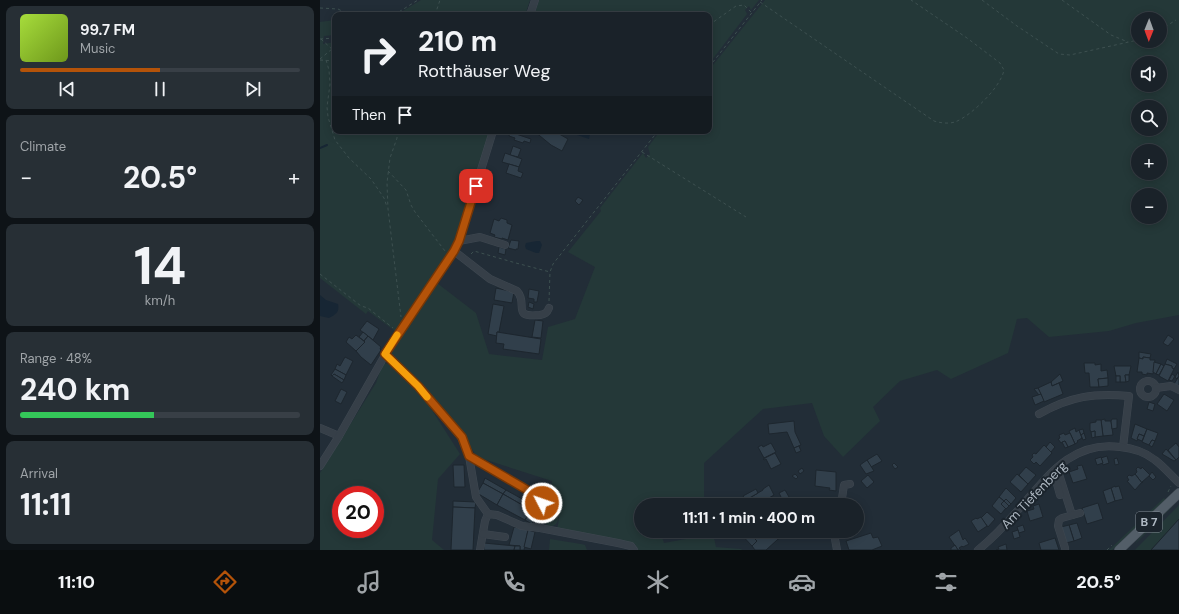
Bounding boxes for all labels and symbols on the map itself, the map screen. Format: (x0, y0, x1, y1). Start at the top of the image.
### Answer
north arrow (1131, 12, 1167, 48)
pin (459, 169, 493, 203)
street label: Am Tiefenberg (997, 457, 1071, 533)
position arrow (521, 482, 563, 524)
speed limit sign: 20 (332, 486, 384, 538)
road number: B 7 (1136, 512, 1162, 532)

